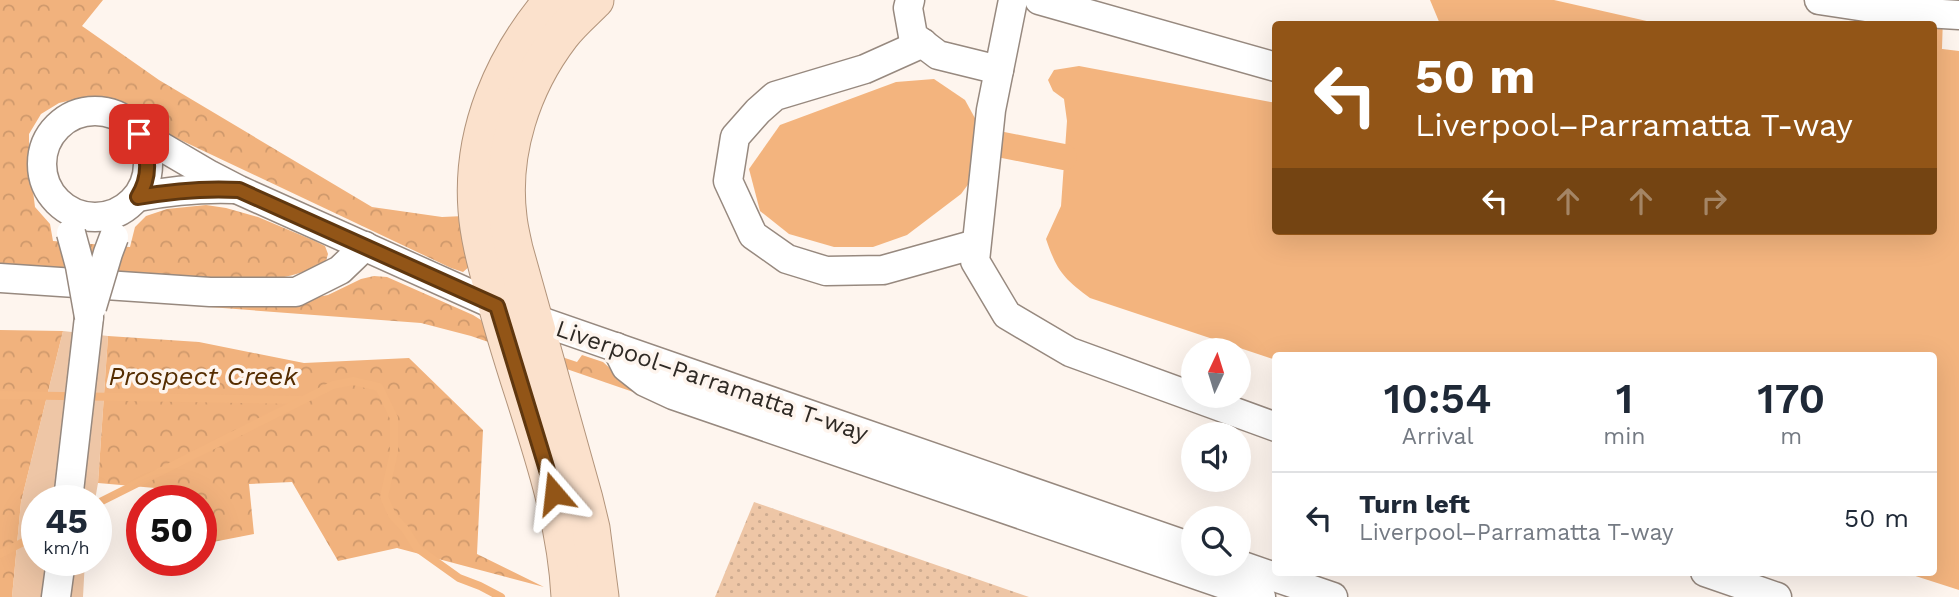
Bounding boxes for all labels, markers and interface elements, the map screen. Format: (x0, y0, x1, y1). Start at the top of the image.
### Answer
text: 50 m (1415, 47, 1535, 105)
icon: left (1300, 49, 1391, 140)
pin (109, 104, 169, 164)
text: Liverpool–Parramatta T-way (1415, 106, 1853, 144)
icon: arrive (120, 115, 158, 153)
icon: left (1476, 182, 1514, 220)
icon: ahead (1549, 182, 1587, 220)
icon: ahead (1622, 182, 1660, 220)
icon: right (1695, 182, 1733, 220)
street label: Liverpool–Parramatta T-way (552, 314, 872, 448)
north arrow (1181, 338, 1251, 408)
map controls (1181, 338, 1251, 576)
water label: Prospect Creek (108, 361, 298, 391)
text: 10:54 (1384, 374, 1492, 423)
text: 1 (1616, 374, 1633, 423)
text: 170 (1757, 374, 1825, 423)
button: sound (1181, 422, 1251, 492)
text: Arrival (1402, 423, 1474, 450)
text: min (1603, 423, 1646, 450)
text: m (1780, 423, 1802, 450)
position arrow (517, 456, 591, 530)
speed limit sign: 50 (126, 485, 217, 576)
text: Turn left (1359, 489, 1470, 519)
icon: left (1300, 499, 1338, 537)
text: 45 (45, 500, 88, 542)
text: 50 m (1844, 503, 1909, 533)
button: search (1181, 506, 1251, 576)
text: Liverpool–Parramatta T-way (1359, 519, 1674, 546)
text: km/h (43, 537, 90, 558)

